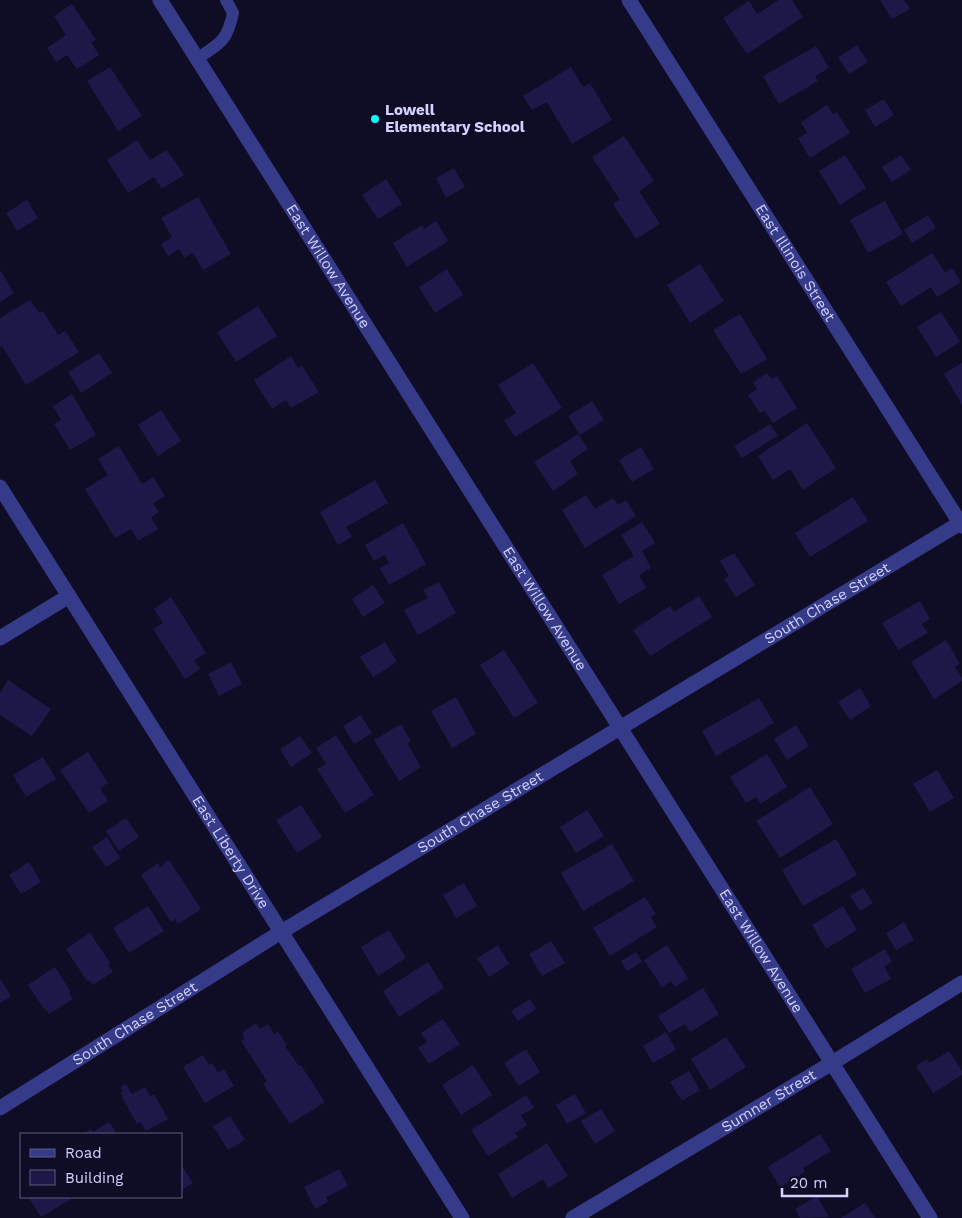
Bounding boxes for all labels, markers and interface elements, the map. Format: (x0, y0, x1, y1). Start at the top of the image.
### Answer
place label: Lowell Elementary School (385, 101, 525, 136)
marker: Lowell Elementary School (369, 113, 381, 125)
street label: East Willow Avenue (282, 201, 374, 332)
street label: East Illinois Street (752, 201, 840, 325)
street label: East Willow Avenue (499, 543, 591, 674)
street label: South Chase Street (761, 558, 894, 648)
street label: South Chase Street (414, 767, 547, 857)
street label: East Liberty Drive (188, 792, 273, 912)
street label: East Willow Avenue (715, 886, 807, 1016)
street label: South Chase Street (69, 977, 201, 1069)
street label: Sumner Street (718, 1065, 820, 1136)
legend (20, 1133, 182, 1198)
text: Road (65, 1144, 102, 1162)
scale bar (782, 1166, 847, 1198)
text: Building (65, 1169, 123, 1187)
text: 20 m (790, 1174, 828, 1192)

